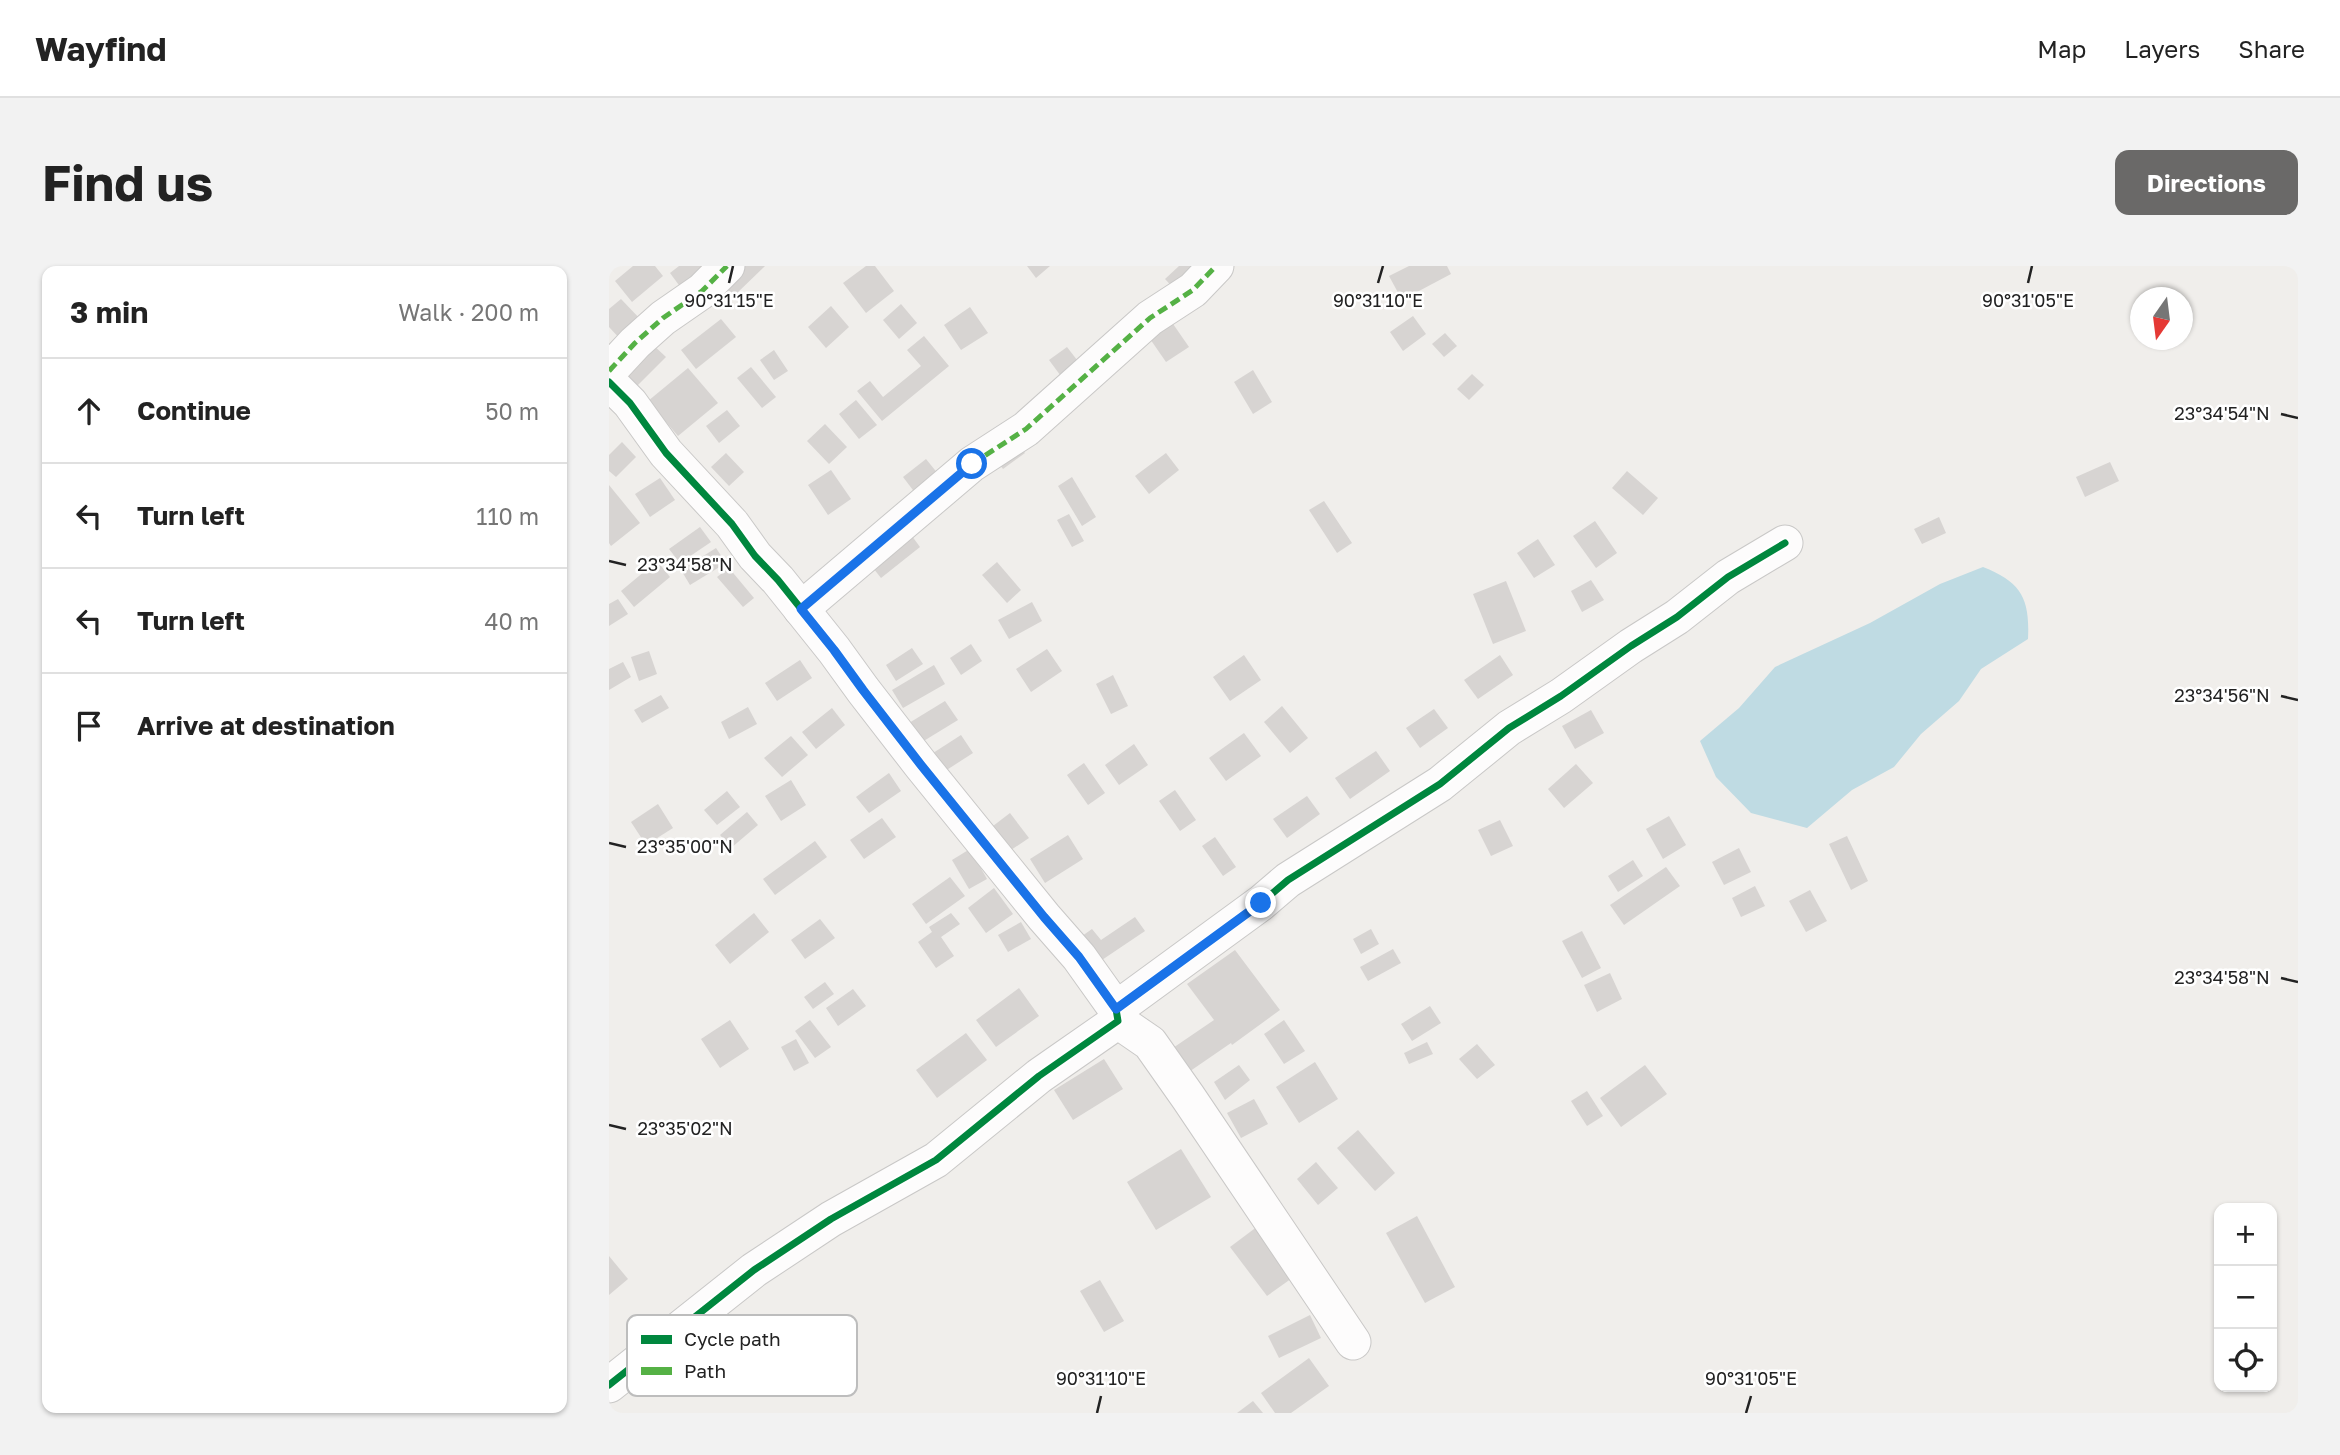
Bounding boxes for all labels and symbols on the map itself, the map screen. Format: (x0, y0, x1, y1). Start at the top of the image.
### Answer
north arrow (2130, 287, 2193, 350)
text: 90°31'15"E (684, 289, 774, 311)
text: 90°31'10"E (1333, 289, 1423, 311)
text: 90°31'05"E (1982, 289, 2074, 311)
text: 23°34'54"N (2174, 402, 2270, 424)
route start (956, 448, 987, 479)
text: 23°34'58"N (637, 553, 733, 575)
text: 23°34'56"N (2174, 684, 2270, 706)
text: 23°35'00"N (637, 835, 733, 857)
route end (1245, 887, 1276, 918)
text: 23°34'58"N (2174, 966, 2270, 988)
text: 23°35'02"N (637, 1117, 733, 1139)
legend (627, 1315, 857, 1396)
text: Cycle path (684, 1327, 781, 1350)
text: Path (684, 1359, 726, 1382)
text: 90°31'10"E (1056, 1367, 1146, 1389)
text: 90°31'05"E (1705, 1367, 1797, 1389)

